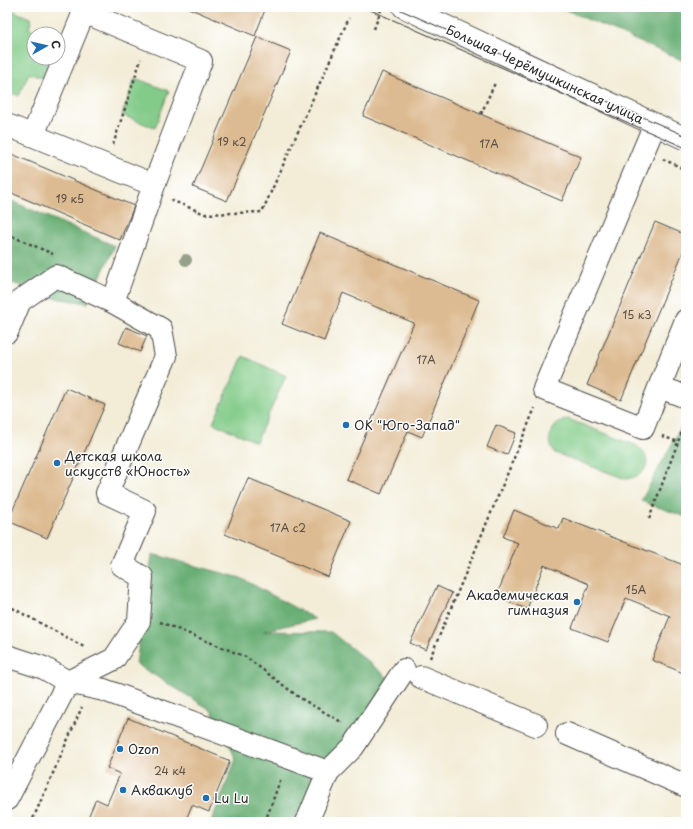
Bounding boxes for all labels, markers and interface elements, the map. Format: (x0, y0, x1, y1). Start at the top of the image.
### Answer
street label: Большая Черёмушкинская улица (443, 19, 648, 128)
north arrow (26, 26, 66, 66)
text: С (47, 39, 65, 50)
house number: 19 к2 (217, 133, 247, 150)
house number: 17А (479, 135, 499, 152)
house number: 19 к5 (56, 190, 84, 207)
house number: 15 к3 (622, 306, 652, 323)
house number: 17А (416, 351, 436, 368)
place label: ОК "Юго-Запад" (354, 415, 460, 434)
marker: ОК "Юго-Запад" (341, 420, 351, 430)
place label: Детская школа искусств «Юность» (64, 446, 190, 480)
marker: Детская школа искусств «Юность» (52, 458, 62, 468)
house number: 17А с2 (270, 519, 306, 536)
house number: 15А (626, 581, 647, 598)
place label: Академическая гимназия (466, 585, 569, 619)
marker: Академическая гимназия (572, 597, 582, 607)
place label: Ozon (128, 739, 159, 758)
marker: Ozon (115, 744, 125, 754)
house number: 24 к4 (154, 762, 186, 779)
place label: Акваклуб (131, 780, 193, 799)
marker: Акваклуб (118, 785, 128, 795)
place label: Lu Lu (214, 788, 249, 807)
marker: Lu Lu (201, 793, 211, 803)

